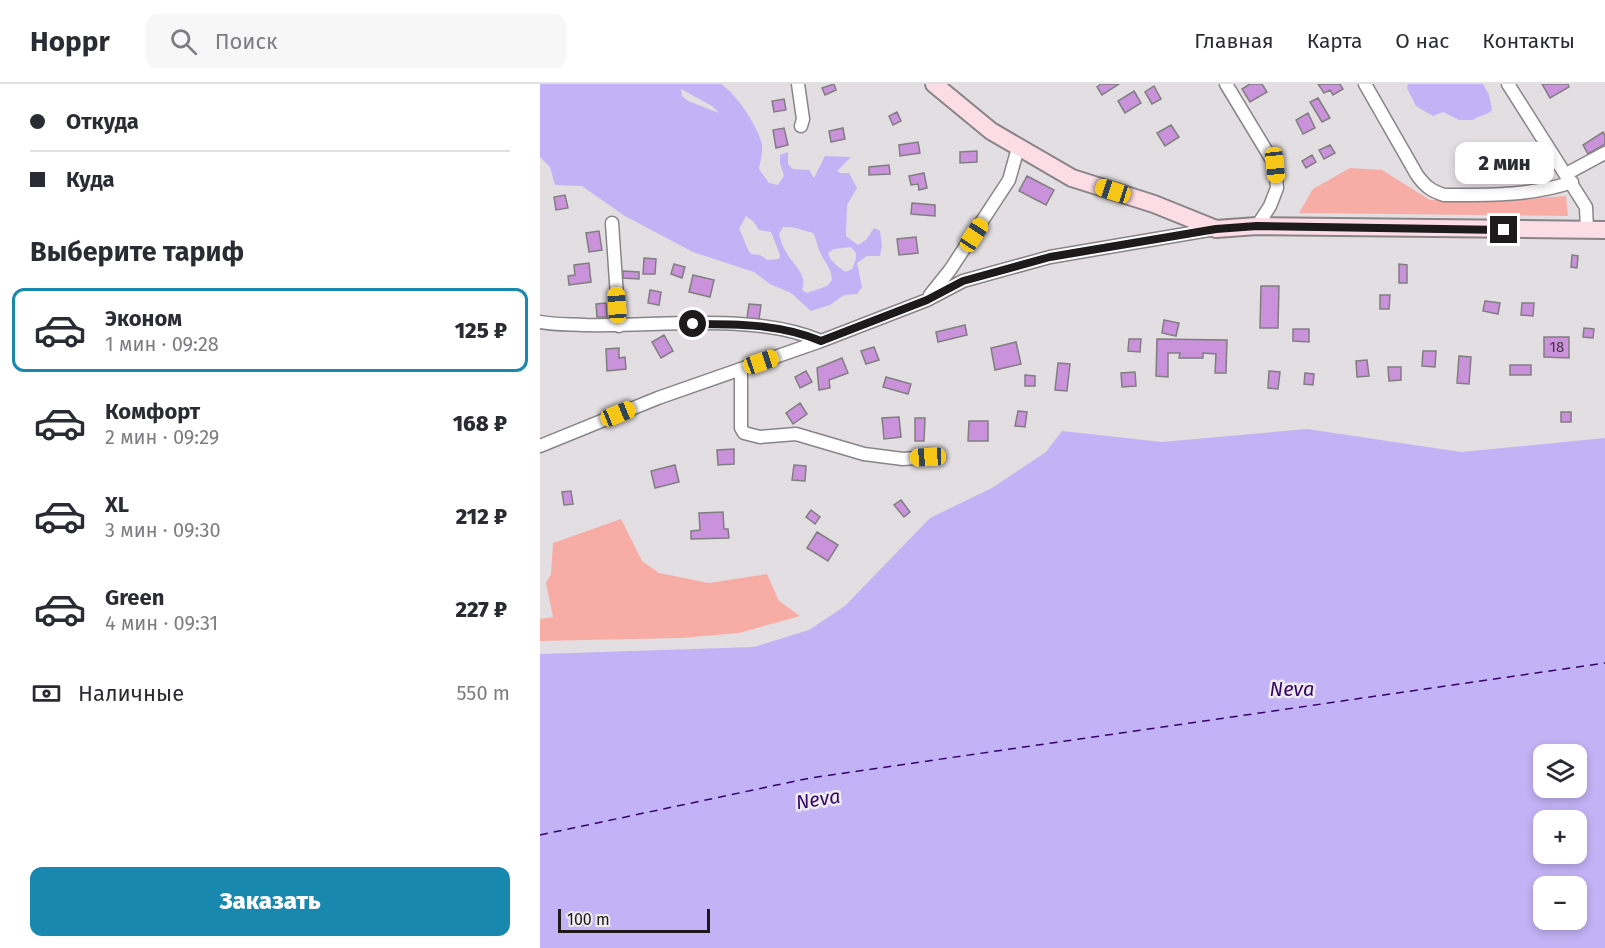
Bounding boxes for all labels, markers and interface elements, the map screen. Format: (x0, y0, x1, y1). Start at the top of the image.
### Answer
search box (146, 14, 566, 68)
text: Hoppr (30, 25, 110, 58)
icon: search (167, 25, 200, 58)
text: Поиск (215, 28, 278, 55)
text: Главная (1194, 28, 1274, 54)
text: Карта (1307, 28, 1362, 54)
text: О нас (1395, 28, 1449, 54)
text: Контакты (1482, 28, 1575, 54)
text: Откуда (66, 108, 139, 135)
callout: 2 мин (1454, 143, 1554, 185)
car (1264, 146, 1286, 184)
text: 2 мин (1479, 151, 1530, 175)
text: Куда (66, 166, 115, 193)
car (1093, 177, 1133, 205)
car (957, 215, 991, 255)
route end (1490, 216, 1517, 243)
text: Выберите тариф (30, 236, 244, 268)
car (607, 286, 627, 324)
icon: car (33, 303, 87, 357)
text: Эконом (105, 305, 182, 332)
route start (679, 310, 706, 337)
text: 125 ₽ (455, 317, 507, 344)
text: 1 мин · 09:28 (105, 332, 219, 356)
house number: 18 (1550, 338, 1564, 356)
car (741, 348, 781, 376)
icon: car (33, 396, 87, 450)
text: Комфорт (105, 398, 200, 425)
car (598, 399, 638, 429)
text: 168 ₽ (453, 410, 507, 437)
text: 2 мин · 09:29 (105, 425, 219, 449)
car (910, 447, 946, 467)
icon: car (33, 489, 87, 543)
text: XL (105, 491, 129, 518)
text: 212 ₽ (456, 503, 507, 530)
text: 3 мин · 09:30 (105, 518, 221, 542)
icon: car (33, 582, 87, 636)
text: Green (105, 584, 164, 611)
text: 227 ₽ (455, 596, 507, 623)
text: 4 мин · 09:31 (105, 611, 218, 635)
icon: cash (30, 677, 63, 710)
water label: Neva (1270, 677, 1314, 701)
text: Наличные (78, 680, 184, 707)
text: 550 m (456, 681, 510, 705)
map controls (1533, 744, 1587, 930)
button: layers (1533, 744, 1587, 798)
water label: Neva (794, 784, 842, 814)
button: + (1533, 810, 1587, 864)
button: Заказать (30, 867, 510, 936)
button: − (1533, 876, 1587, 930)
scale bar (558, 906, 710, 934)
text: 100 m (567, 910, 610, 929)

